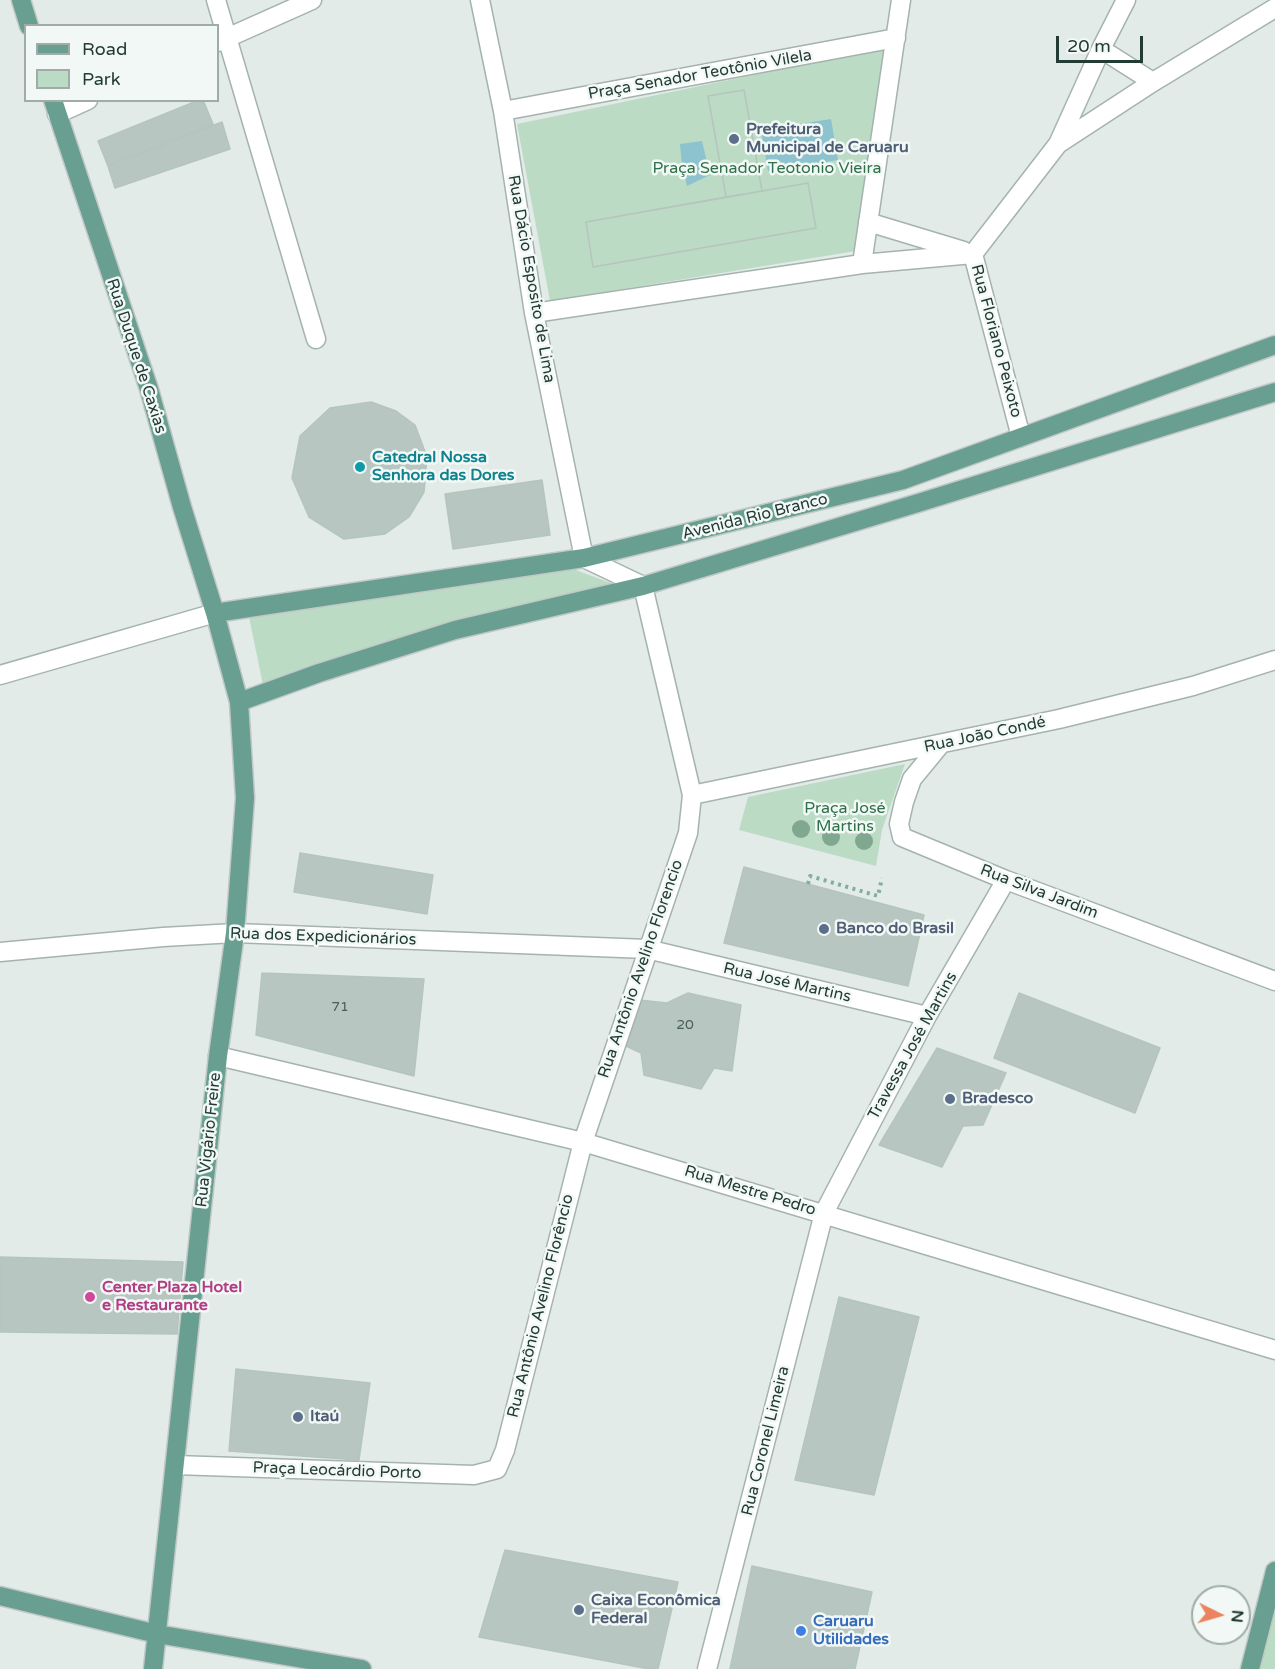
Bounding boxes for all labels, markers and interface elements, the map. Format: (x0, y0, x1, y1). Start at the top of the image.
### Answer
legend (24, 24, 219, 102)
scale bar (1059, 24, 1146, 62)
text: 20 m (1067, 35, 1111, 57)
text: Road (82, 38, 127, 60)
street label: Praça Senador Teotônio Vilela (587, 46, 813, 104)
text: Park (82, 68, 120, 90)
place label: Prefeitura Municipal de Caruaru (746, 120, 909, 158)
marker: Prefeitura Municipal de Caruaru (727, 132, 741, 146)
park label: Praça Senador Teotonio Vieira (652, 159, 882, 179)
street label: Rua Dácio Esposito de Lima (503, 173, 559, 385)
street label: Rua Floriano Peixoto (966, 262, 1026, 420)
street label: Rua Duque de Caxias (102, 276, 170, 436)
place label: Catedral Nossa Senhora das Dores (372, 448, 514, 486)
marker: Catedral Nossa Senhora das Dores (353, 460, 367, 474)
street label: Avenida Rio Branco (680, 490, 830, 544)
street label: Rua João Condé (922, 713, 1048, 757)
park label: Praça José Martins (804, 799, 886, 837)
street label: Rua Antônio Avelino Florencio (595, 857, 687, 1081)
street label: Rua Silva Jardim (977, 861, 1101, 923)
place label: Banco do Brasil (836, 919, 954, 939)
marker: Banco do Brasil (817, 922, 831, 936)
street label: Rua dos Expedicionários (229, 924, 417, 950)
street label: Rua José Martins (721, 959, 853, 1007)
street label: Travessa José Martins (864, 969, 962, 1123)
house number: 71 (331, 999, 349, 1015)
house number: 20 (676, 1017, 694, 1033)
street label: Rua Vigário Freire (192, 1072, 226, 1208)
place label: Bradesco (962, 1089, 1033, 1109)
marker: Bradesco (943, 1092, 957, 1106)
street label: Rua Mestre Pedro (682, 1162, 818, 1220)
street label: Rua Antônio Avelino Florêncio (504, 1192, 578, 1420)
place label: Center Plaza Hotel e Restaurante (102, 1278, 242, 1316)
marker: Center Plaza Hotel e Restaurante (83, 1290, 97, 1304)
street label: Rua Coronel Limeira (738, 1364, 794, 1518)
place label: Itaú (310, 1407, 339, 1427)
marker: Itaú (291, 1410, 305, 1424)
street label: Praça Leocárdio Porto (252, 1458, 422, 1484)
north arrow (1191, 1585, 1251, 1645)
place label: Caixa Econômica Federal (591, 1591, 721, 1629)
marker: Caixa Econômica Federal (572, 1603, 586, 1617)
text: N (1226, 1609, 1247, 1624)
place label: Caruaru Utilidades (813, 1612, 889, 1650)
marker: Caruaru Utilidades (794, 1624, 808, 1638)

